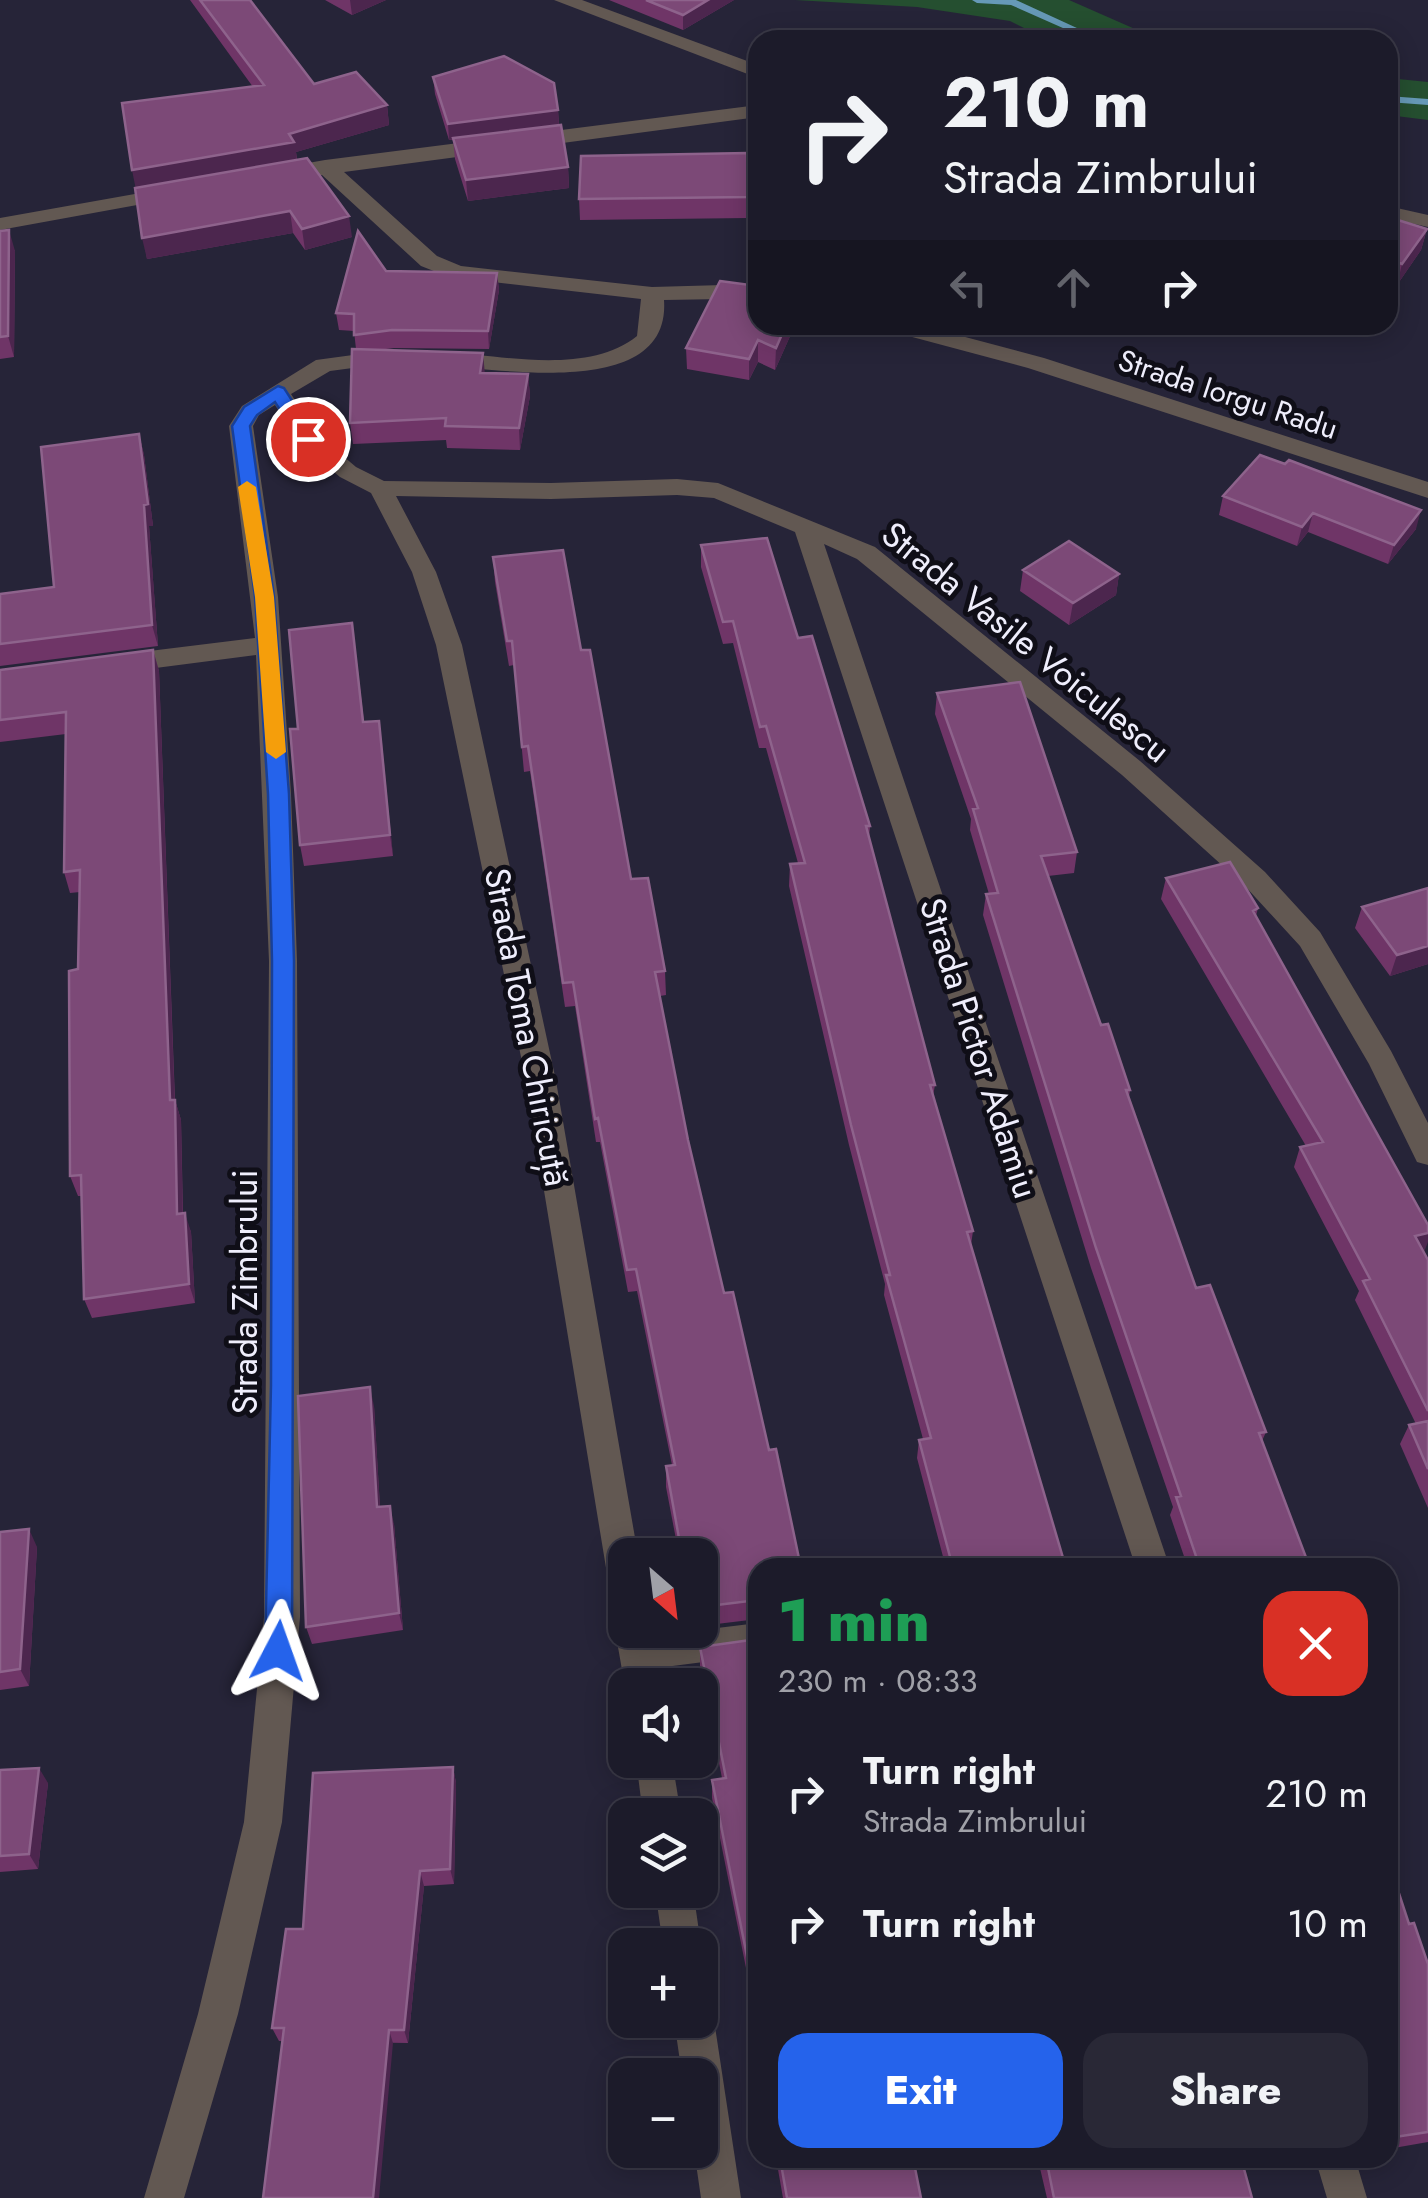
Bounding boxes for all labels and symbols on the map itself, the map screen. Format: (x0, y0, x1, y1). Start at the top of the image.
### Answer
street label: Strada Iorgu Radu (1113, 338, 1343, 450)
pin (266, 397, 351, 482)
street label: Strada Vasile Voiculescu (871, 510, 1181, 774)
street label: Strada Toma Chiricuță (472, 864, 582, 1190)
street label: Strada Pictor Adamiu (907, 891, 1051, 1205)
street label: Strada Zimbrului (220, 1169, 270, 1415)
north arrow (608, 1538, 718, 1648)
position arrow (226, 1599, 330, 1703)

